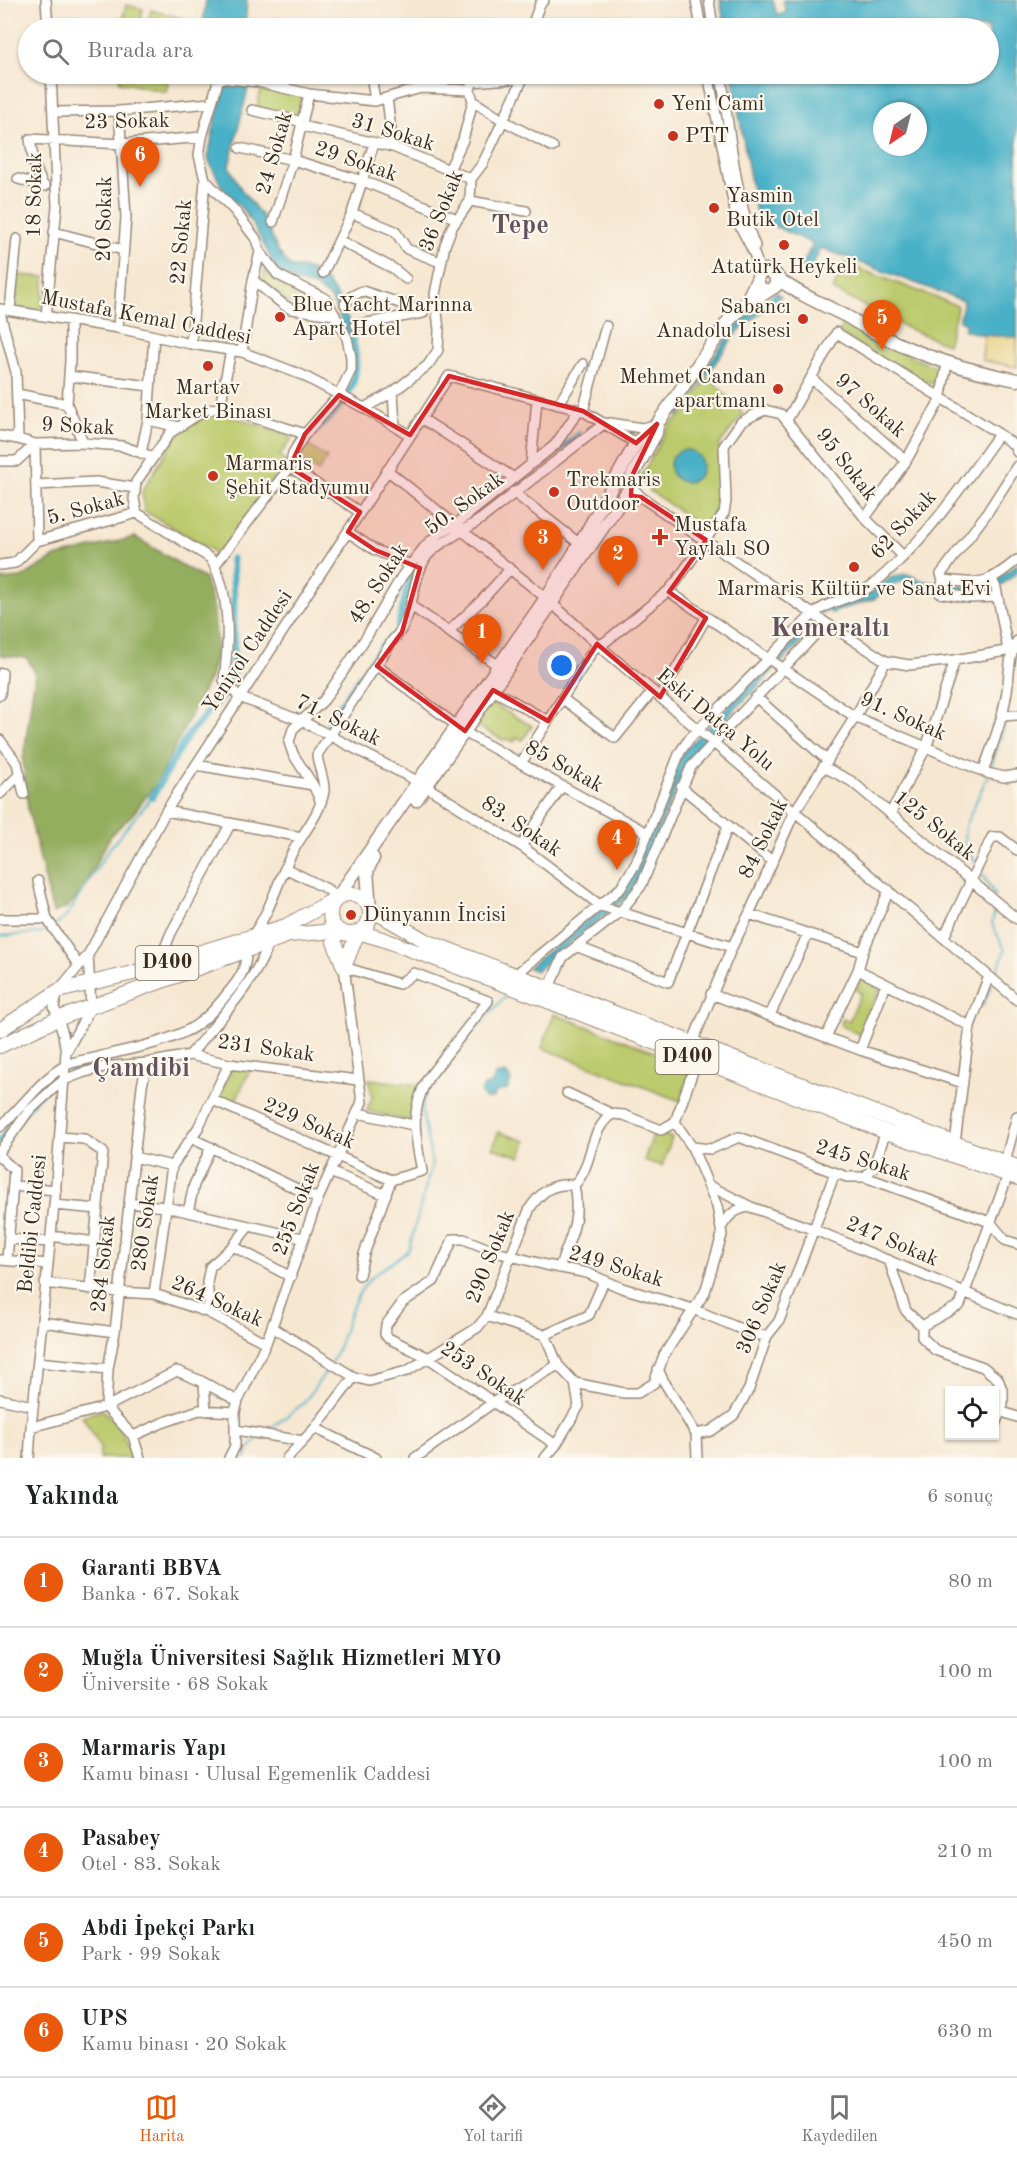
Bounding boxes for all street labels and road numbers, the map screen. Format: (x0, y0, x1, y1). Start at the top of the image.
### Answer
street label: 24 Sokak (253, 109, 297, 197)
street label: 31 Sokak (349, 110, 437, 156)
street label: 23 Sokak (84, 111, 170, 133)
street label: 29 Sokak (312, 138, 400, 186)
street label: 18 Sokak (24, 152, 46, 238)
street label: 36 Sokak (416, 167, 468, 255)
street label: 20 Sokak (94, 176, 116, 262)
street label: 22 Sokak (168, 198, 196, 286)
street label: Mustafa Kemal Caddesi (39, 287, 253, 349)
street label: 97 Sokak (831, 370, 909, 442)
street label: 9 Sokak (41, 415, 115, 439)
street label: 95 Sokak (811, 425, 881, 505)
street label: 50. Sokak (422, 468, 508, 539)
street label: 62 Sokak (867, 486, 941, 564)
street label: 5. Sokak (45, 489, 127, 529)
street label: 48. Sokak (345, 540, 413, 628)
street label: Yeniyol Caddesi (199, 587, 297, 717)
street label: Eski Datça Yolu (652, 665, 778, 775)
street label: 91. Sokak (857, 689, 949, 745)
street label: 71. Sokak (292, 691, 384, 751)
street label: 85 Sokak (521, 737, 607, 797)
street label: 125 Sokak (889, 787, 979, 865)
street label: 83. Sokak (477, 793, 565, 861)
street label: 84 Sokak (736, 796, 792, 882)
road number: D400 (136, 946, 198, 980)
street label: 231 Sokak (216, 1032, 316, 1066)
road number: D400 (656, 1040, 718, 1074)
street label: 229 Sokak (260, 1094, 358, 1154)
street label: 245 Sokak (813, 1137, 913, 1185)
street label: Beldibi Caddesi (15, 1153, 51, 1295)
street label: 255 Sokak (270, 1159, 324, 1259)
street label: 280 Sokak (129, 1173, 163, 1273)
street label: 290 Sokak (463, 1208, 519, 1306)
street label: 247 Sokak (843, 1213, 941, 1271)
street label: 284 Sokak (88, 1214, 120, 1314)
street label: 249 Sokak (566, 1243, 666, 1291)
street label: 306 Sokak (733, 1259, 791, 1357)
street label: 264 Sokak (168, 1272, 266, 1332)
street label: 253 Sokak (436, 1338, 530, 1410)

